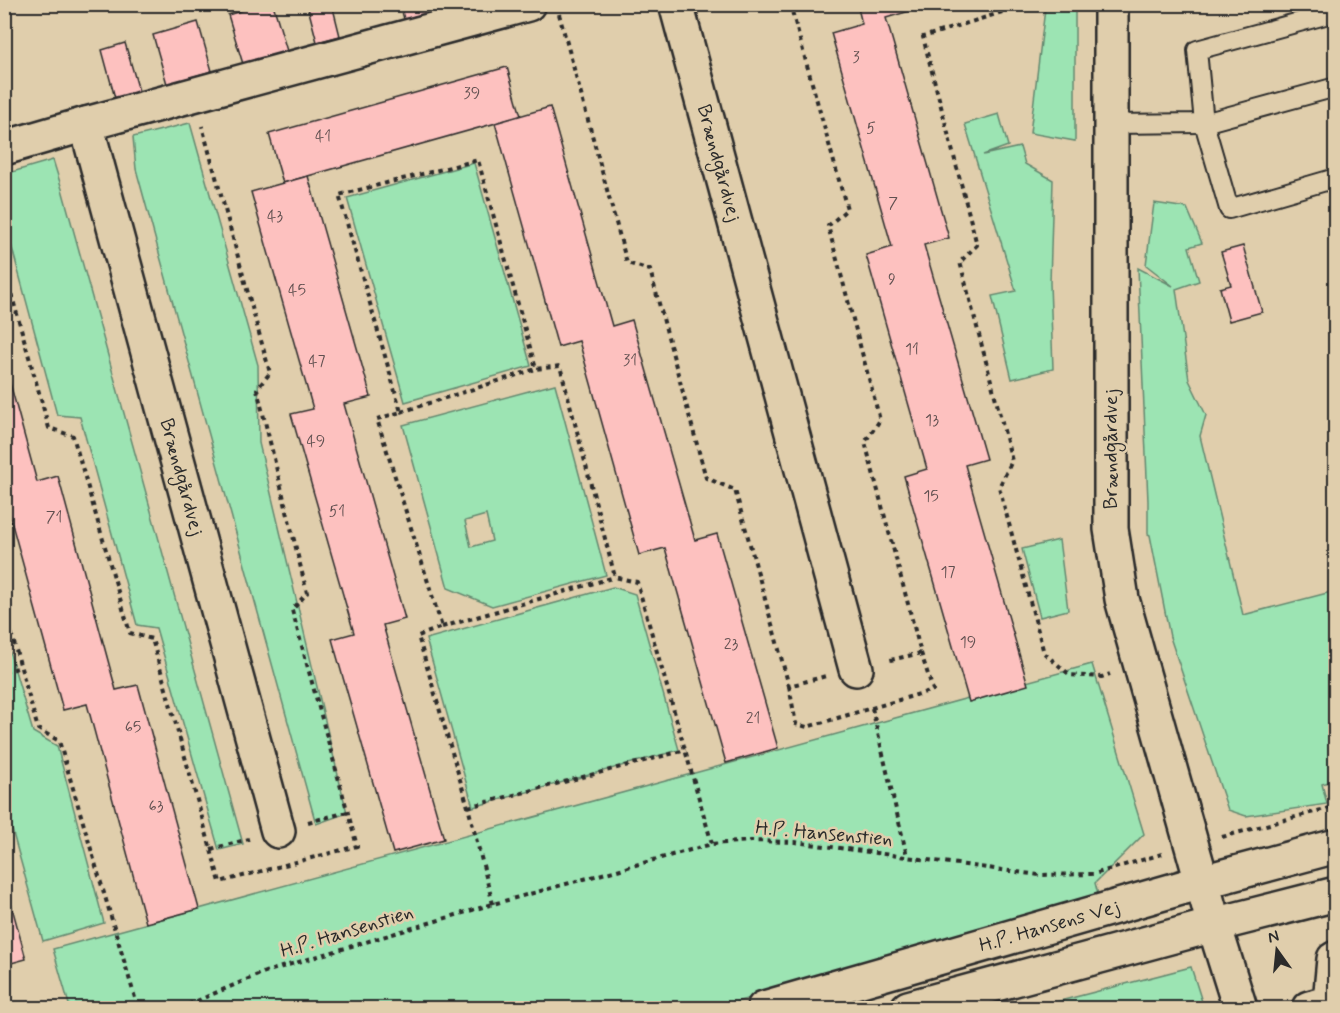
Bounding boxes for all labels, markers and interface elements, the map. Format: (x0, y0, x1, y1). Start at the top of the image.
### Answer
house number: 3 (852, 47, 860, 68)
house number: 39 (464, 83, 480, 104)
street label: Brændgårdvej (690, 101, 748, 225)
house number: 5 (866, 118, 876, 139)
house number: 41 (315, 126, 331, 147)
house number: 7 (888, 193, 898, 214)
house number: 43 (267, 206, 283, 227)
house number: 9 (888, 269, 896, 290)
house number: 45 (288, 280, 306, 301)
house number: 11 (905, 339, 919, 360)
house number: 31 (623, 350, 637, 371)
house number: 47 (308, 351, 326, 372)
street label: Brændgårdvej (1098, 389, 1126, 509)
house number: 13 (925, 410, 939, 431)
street label: Brændgårdvej (153, 415, 211, 539)
house number: 49 (307, 431, 325, 452)
house number: 15 (923, 486, 939, 507)
house number: 51 (329, 501, 345, 522)
house number: 71 (46, 507, 62, 528)
house number: 17 (940, 562, 956, 583)
house number: 19 (960, 632, 976, 653)
house number: 23 (724, 634, 739, 655)
house number: 21 (746, 708, 760, 729)
house number: 65 (125, 717, 141, 738)
house number: 63 (149, 796, 164, 817)
street label: H.P. Hansenstien (754, 815, 894, 853)
street label: H.P. Hansens Vej (976, 893, 1123, 959)
street label: H.P. Hansenstien (277, 899, 417, 965)
north arrow (1247, 920, 1307, 980)
text: N (1266, 925, 1281, 948)

